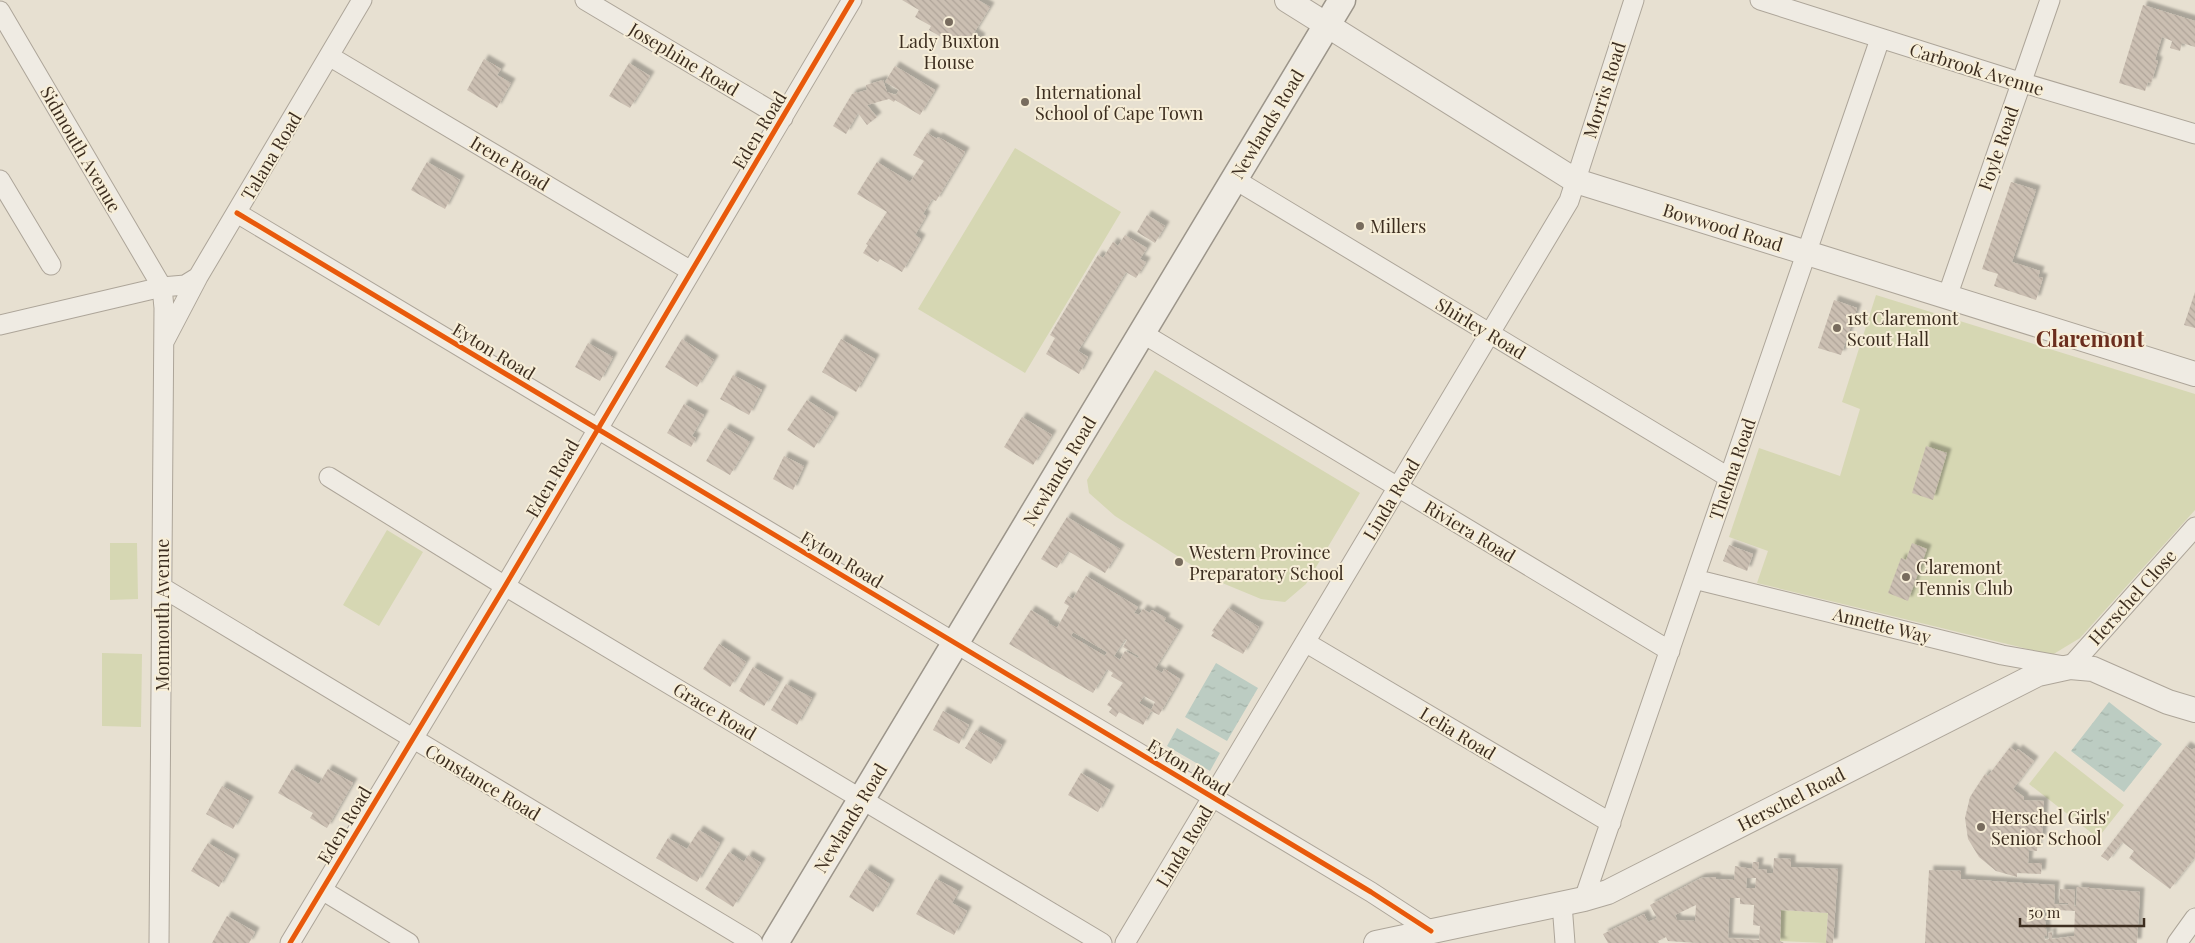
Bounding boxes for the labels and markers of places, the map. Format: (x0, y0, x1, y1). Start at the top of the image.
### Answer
marker: Lady Buxton House (943, 16, 955, 28)
place label: Lady Buxton House (898, 29, 1000, 74)
place label: International School of Cape Town (1035, 80, 1204, 125)
marker: International School of Cape Town (1019, 96, 1031, 108)
place label: Millers (1370, 214, 1426, 238)
marker: Millers (1354, 220, 1366, 232)
place label: 1st Claremont Scout Hall (1847, 306, 1959, 351)
marker: 1st Claremont Scout Hall (1831, 322, 1843, 334)
place label: Western Province Preparatory School (1188, 540, 1344, 585)
place label: Claremont Tennis Club (1916, 555, 2013, 600)
marker: Western Province Preparatory School (1173, 556, 1185, 568)
marker: Claremont Tennis Club (1900, 571, 1912, 583)
place label: Herschel Girls' Senior School (1991, 805, 2110, 850)
marker: Herschel Girls' Senior School (1975, 821, 1987, 833)

